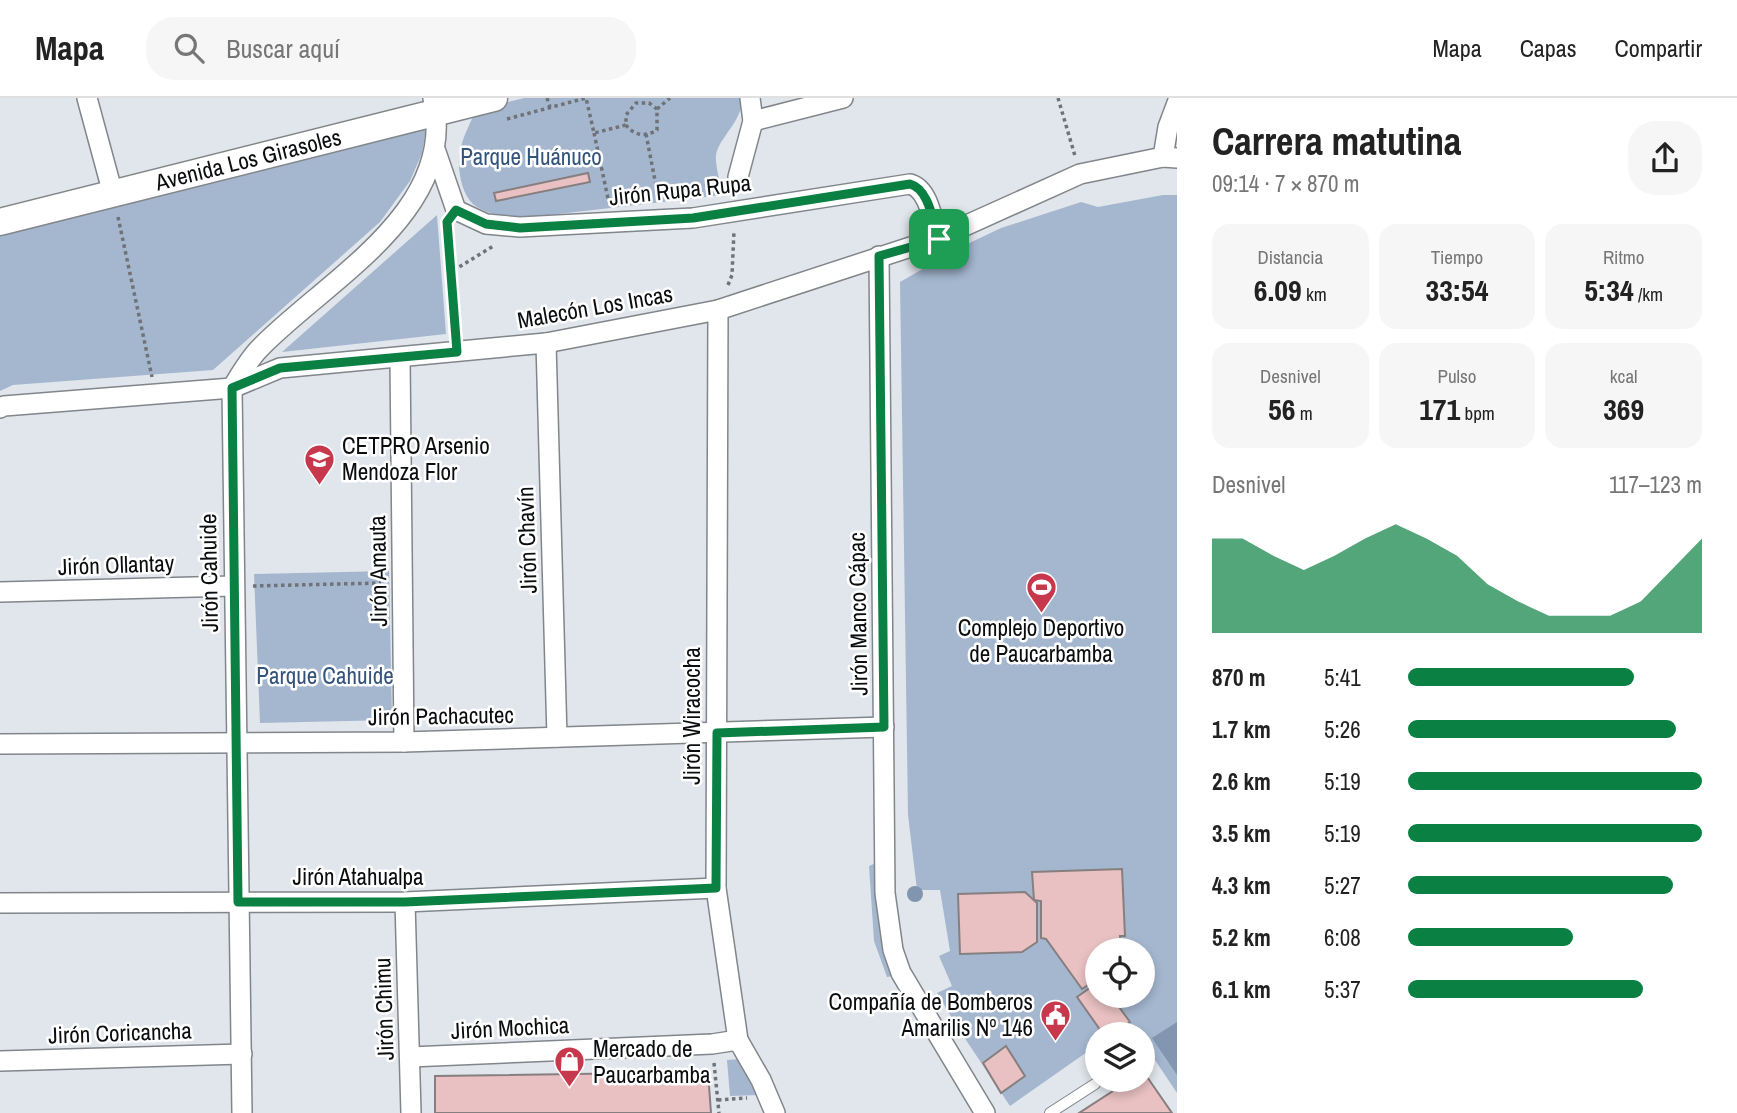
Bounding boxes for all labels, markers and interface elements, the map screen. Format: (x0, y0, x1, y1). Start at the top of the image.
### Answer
search box (146, 17, 636, 80)
text: Mapa (35, 26, 104, 70)
icon: search (170, 29, 208, 67)
text: Buscar aquí (226, 31, 340, 66)
text: Mapa (1432, 32, 1482, 64)
text: Capas (1520, 32, 1577, 64)
text: Compartir (1615, 32, 1702, 64)
text: Carrera matutina (1212, 116, 1461, 167)
street label: Avenida Los Girasoles (151, 121, 344, 198)
button: share (1628, 121, 1702, 195)
park label: Parque Huánuco (460, 141, 602, 172)
street label: Jirón Rupa Rupa (607, 167, 753, 212)
text: 09:14 · 7 × 870 m (1212, 168, 1359, 199)
pin (909, 209, 969, 269)
icon: arrive (920, 220, 958, 258)
text: Distancia (1257, 244, 1323, 270)
text: Tiempo (1431, 244, 1483, 270)
text: Ritmo (1603, 244, 1644, 270)
text: 6.09 (1254, 270, 1302, 310)
text: 33:54 (1426, 270, 1488, 310)
text: 5:34 (1584, 270, 1634, 310)
street label: Malecón Los Incas (515, 278, 675, 335)
text: km (1302, 281, 1327, 307)
text: /km (1634, 281, 1663, 307)
text: Desnivel (1260, 363, 1321, 389)
text: Pulso (1438, 363, 1476, 389)
text: kcal (1610, 363, 1638, 389)
text: 56 (1268, 389, 1295, 429)
text: 171 (1419, 389, 1460, 429)
text: 369 (1603, 389, 1644, 429)
text: m (1295, 400, 1313, 426)
text: bpm (1460, 400, 1495, 426)
place label: CETPRO Arsenio Mendoza Flor (342, 430, 490, 487)
school or university icon: CETPRO Arsenio Mendoza Flor (302, 442, 336, 486)
text: Desnivel (1212, 469, 1285, 500)
text: 117–123 m (1609, 469, 1702, 500)
street label: Jirón Chavín (509, 486, 544, 594)
street label: Jirón Cahuide (192, 514, 225, 633)
street label: Jirón Amauta (361, 515, 394, 627)
street label: Jirón Manco Cápac (841, 532, 874, 696)
street label: Jirón Ollantay (57, 547, 175, 582)
sports icon: Complejo Deportivo de Paucarbamba (1024, 570, 1058, 614)
place label: Complejo Deportivo de Paucarbamba (958, 612, 1124, 669)
street label: Jirón Wiracocha (676, 647, 707, 785)
park label: Parque Cahuide (256, 660, 394, 691)
text: 870 m (1212, 662, 1265, 693)
text: 5:41 (1324, 662, 1361, 693)
street label: Jirón Pachacutec (368, 699, 514, 732)
text: 1.7 km (1212, 714, 1271, 745)
text: 5:26 (1324, 714, 1361, 745)
text: 2.6 km (1212, 766, 1271, 797)
text: 5:19 (1324, 766, 1361, 797)
text: 3.5 km (1212, 818, 1271, 849)
text: 5:19 (1324, 818, 1361, 849)
street label: Jirón Atahualpa (292, 861, 424, 892)
text: 4.3 km (1212, 870, 1271, 901)
text: 5:27 (1324, 870, 1361, 901)
text: 5.2 km (1212, 922, 1271, 953)
text: 6:08 (1324, 922, 1361, 953)
map controls (1085, 938, 1155, 1092)
button: locate (1085, 938, 1155, 1008)
street label: Jirón Chimu (366, 957, 401, 1061)
text: 6.1 km (1212, 974, 1271, 1005)
text: 5:37 (1324, 974, 1361, 1005)
place label: Compañía de Bomberos Amarilis Nº 146 (829, 986, 1033, 1043)
public building icon: Compañía de Bomberos Amarilis Nº 146 (1039, 998, 1073, 1042)
street label: Jirón Mochica (450, 1009, 570, 1046)
street label: Jirón Coricancha (48, 1014, 193, 1050)
button: layers (1085, 1022, 1155, 1092)
place label: Mercado de Paucarbamba (593, 1033, 711, 1090)
shop icon: Mercado de Paucarbamba (553, 1045, 587, 1089)

